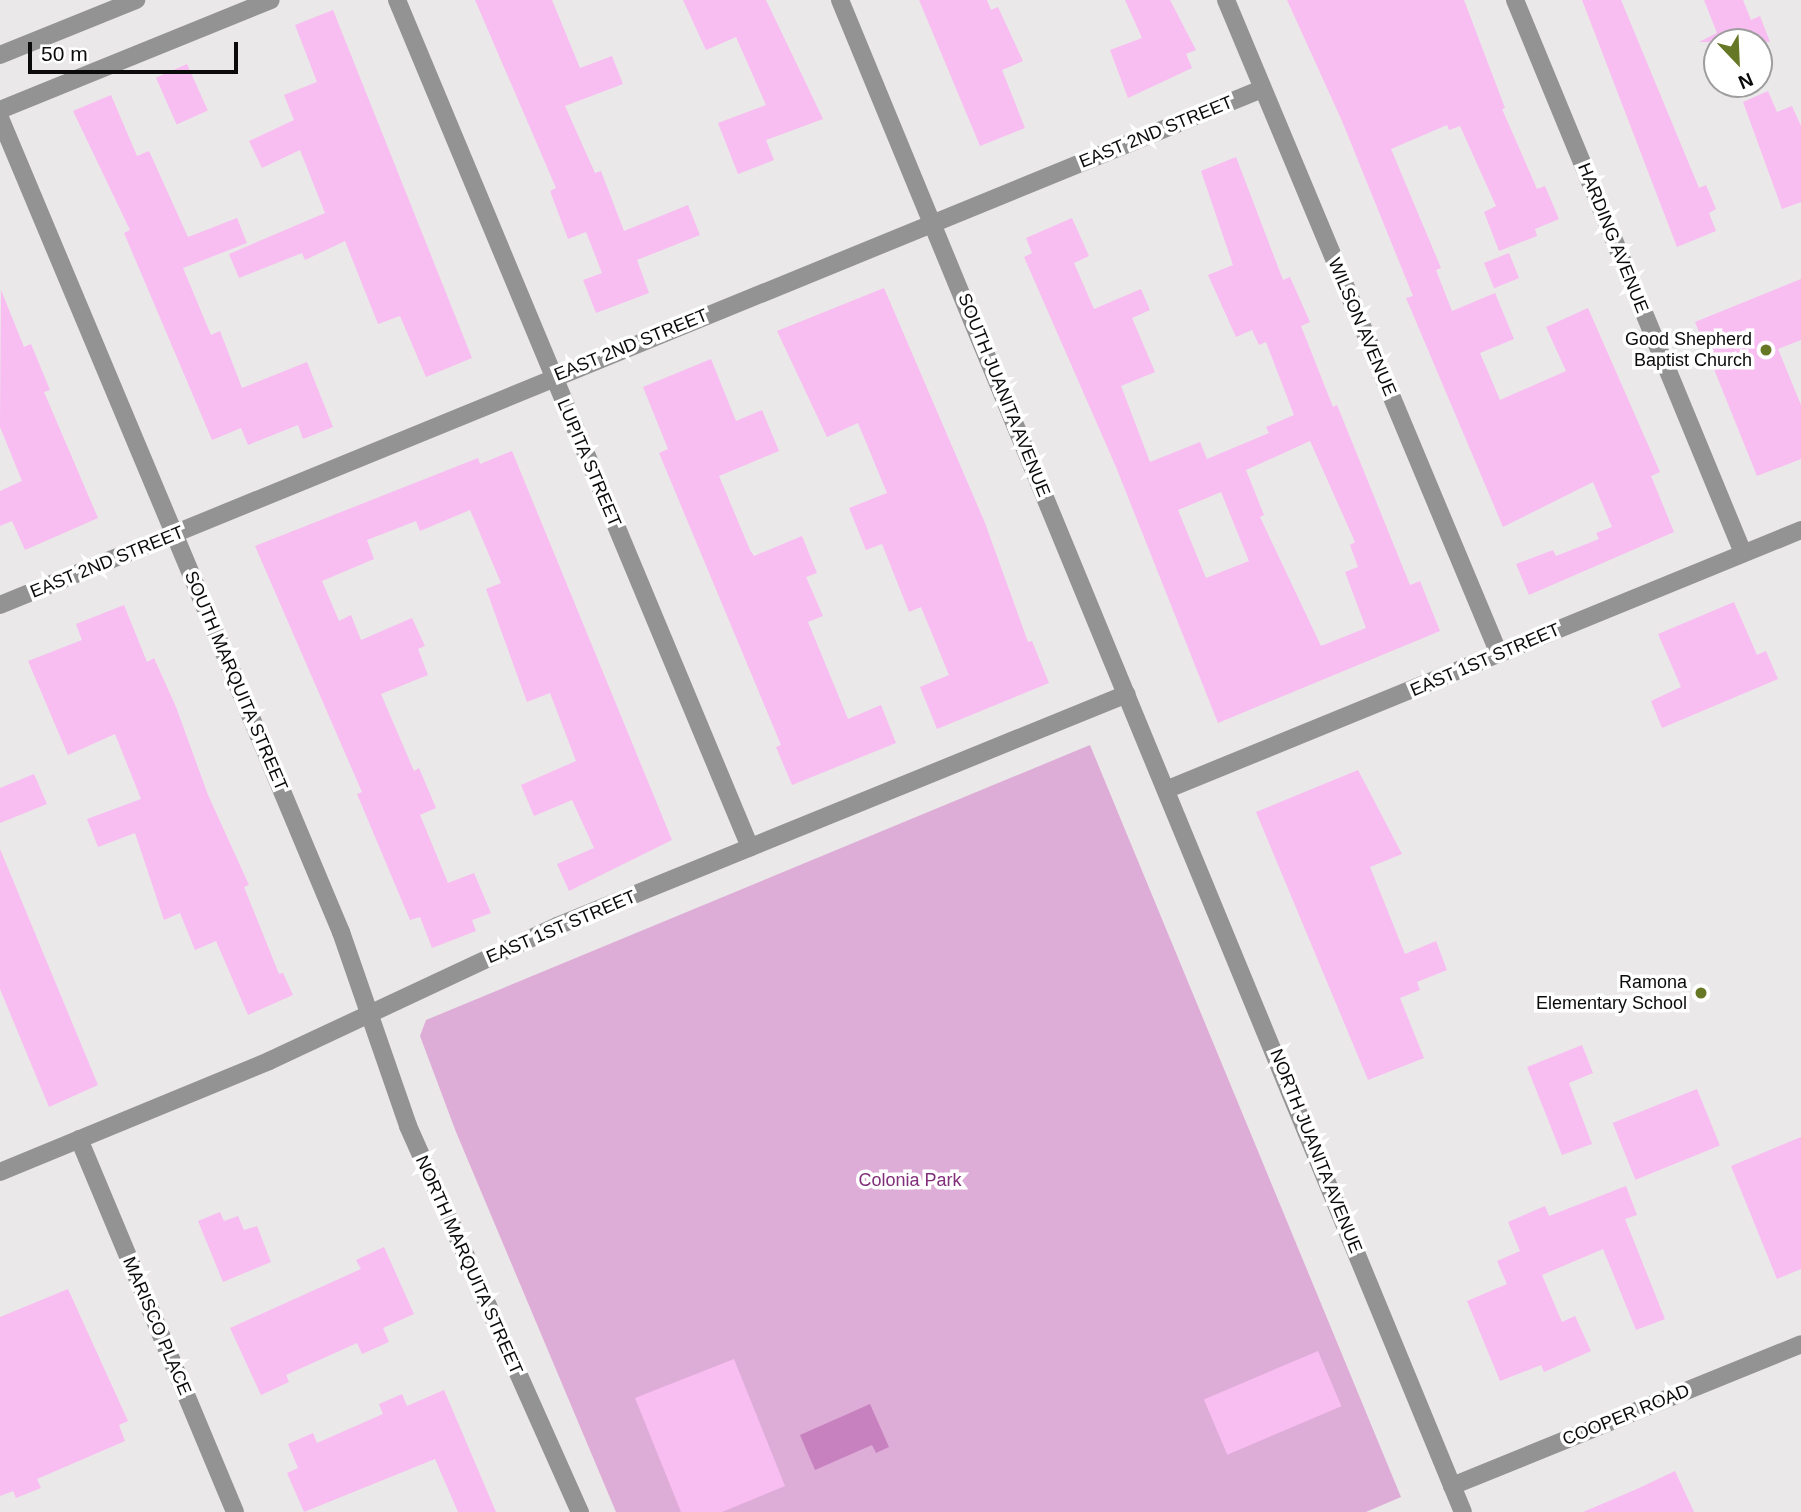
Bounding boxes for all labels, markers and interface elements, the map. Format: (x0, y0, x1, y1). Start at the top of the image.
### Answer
scale bar (32, 28, 242, 72)
north arrow (1703, 28, 1773, 98)
text: 50 m (41, 42, 88, 65)
text: N (1735, 69, 1756, 93)
street label: EAST 2ND STREET (1076, 91, 1236, 173)
street label: HARDING AVENUE (1573, 159, 1653, 317)
street label: WILSON AVENUE (1323, 254, 1401, 400)
street label: SOUTH JUANITA AVENUE (953, 289, 1055, 501)
street label: EAST 2ND STREET (551, 304, 711, 386)
place label: Good Shepherd Baptist Church (1625, 329, 1752, 372)
marker: Good Shepherd Baptist Church (1758, 342, 1774, 358)
street label: LUPITA STREET (552, 395, 626, 531)
street label: EAST 2ND STREET (27, 521, 187, 603)
street label: SOUTH MARQUITA STREET (180, 567, 292, 795)
street label: EAST 1ST STREET (1407, 619, 1563, 701)
street label: EAST 1ST STREET (483, 886, 639, 968)
place label: Ramona Elementary School (1536, 972, 1687, 1014)
marker: Ramona Elementary School (1693, 985, 1709, 1001)
street label: NORTH JUANITA AVENUE (1265, 1045, 1367, 1257)
street label: NORTH MARQUITA STREET (411, 1152, 527, 1378)
park label: Colonia Park (858, 1169, 962, 1191)
street label: MARISCO PLACE (118, 1254, 196, 1398)
street label: COOPER ROAD (1559, 1380, 1693, 1450)

